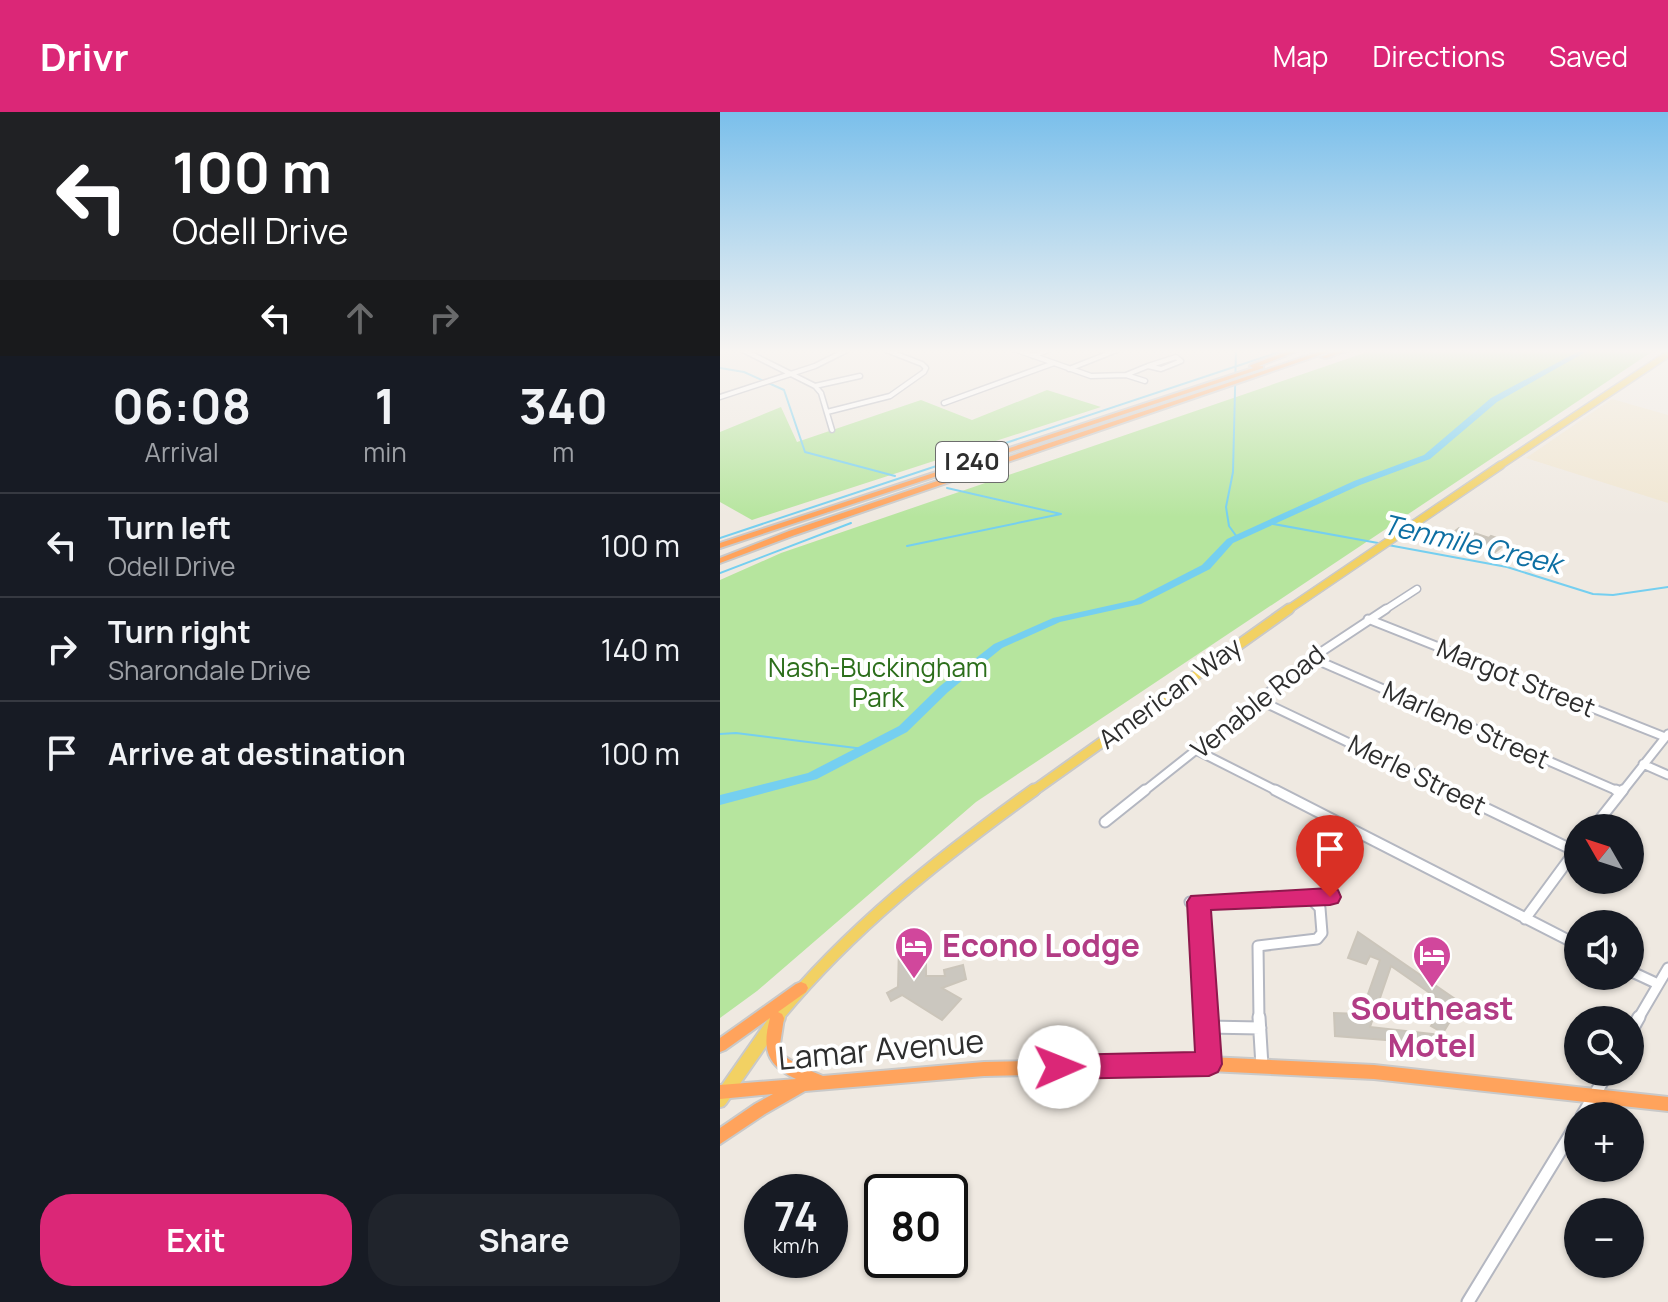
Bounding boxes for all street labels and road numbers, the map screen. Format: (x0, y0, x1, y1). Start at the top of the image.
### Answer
road number: I 240 (936, 442, 1008, 482)
street label: American Way (1090, 628, 1249, 756)
street label: Margot Street (1432, 629, 1601, 725)
street label: Venable Road (1183, 636, 1332, 766)
street label: Marlene Street (1377, 671, 1555, 777)
street label: Merle Street (1342, 725, 1492, 823)
street label: Lamar Avenue (776, 1018, 986, 1080)

